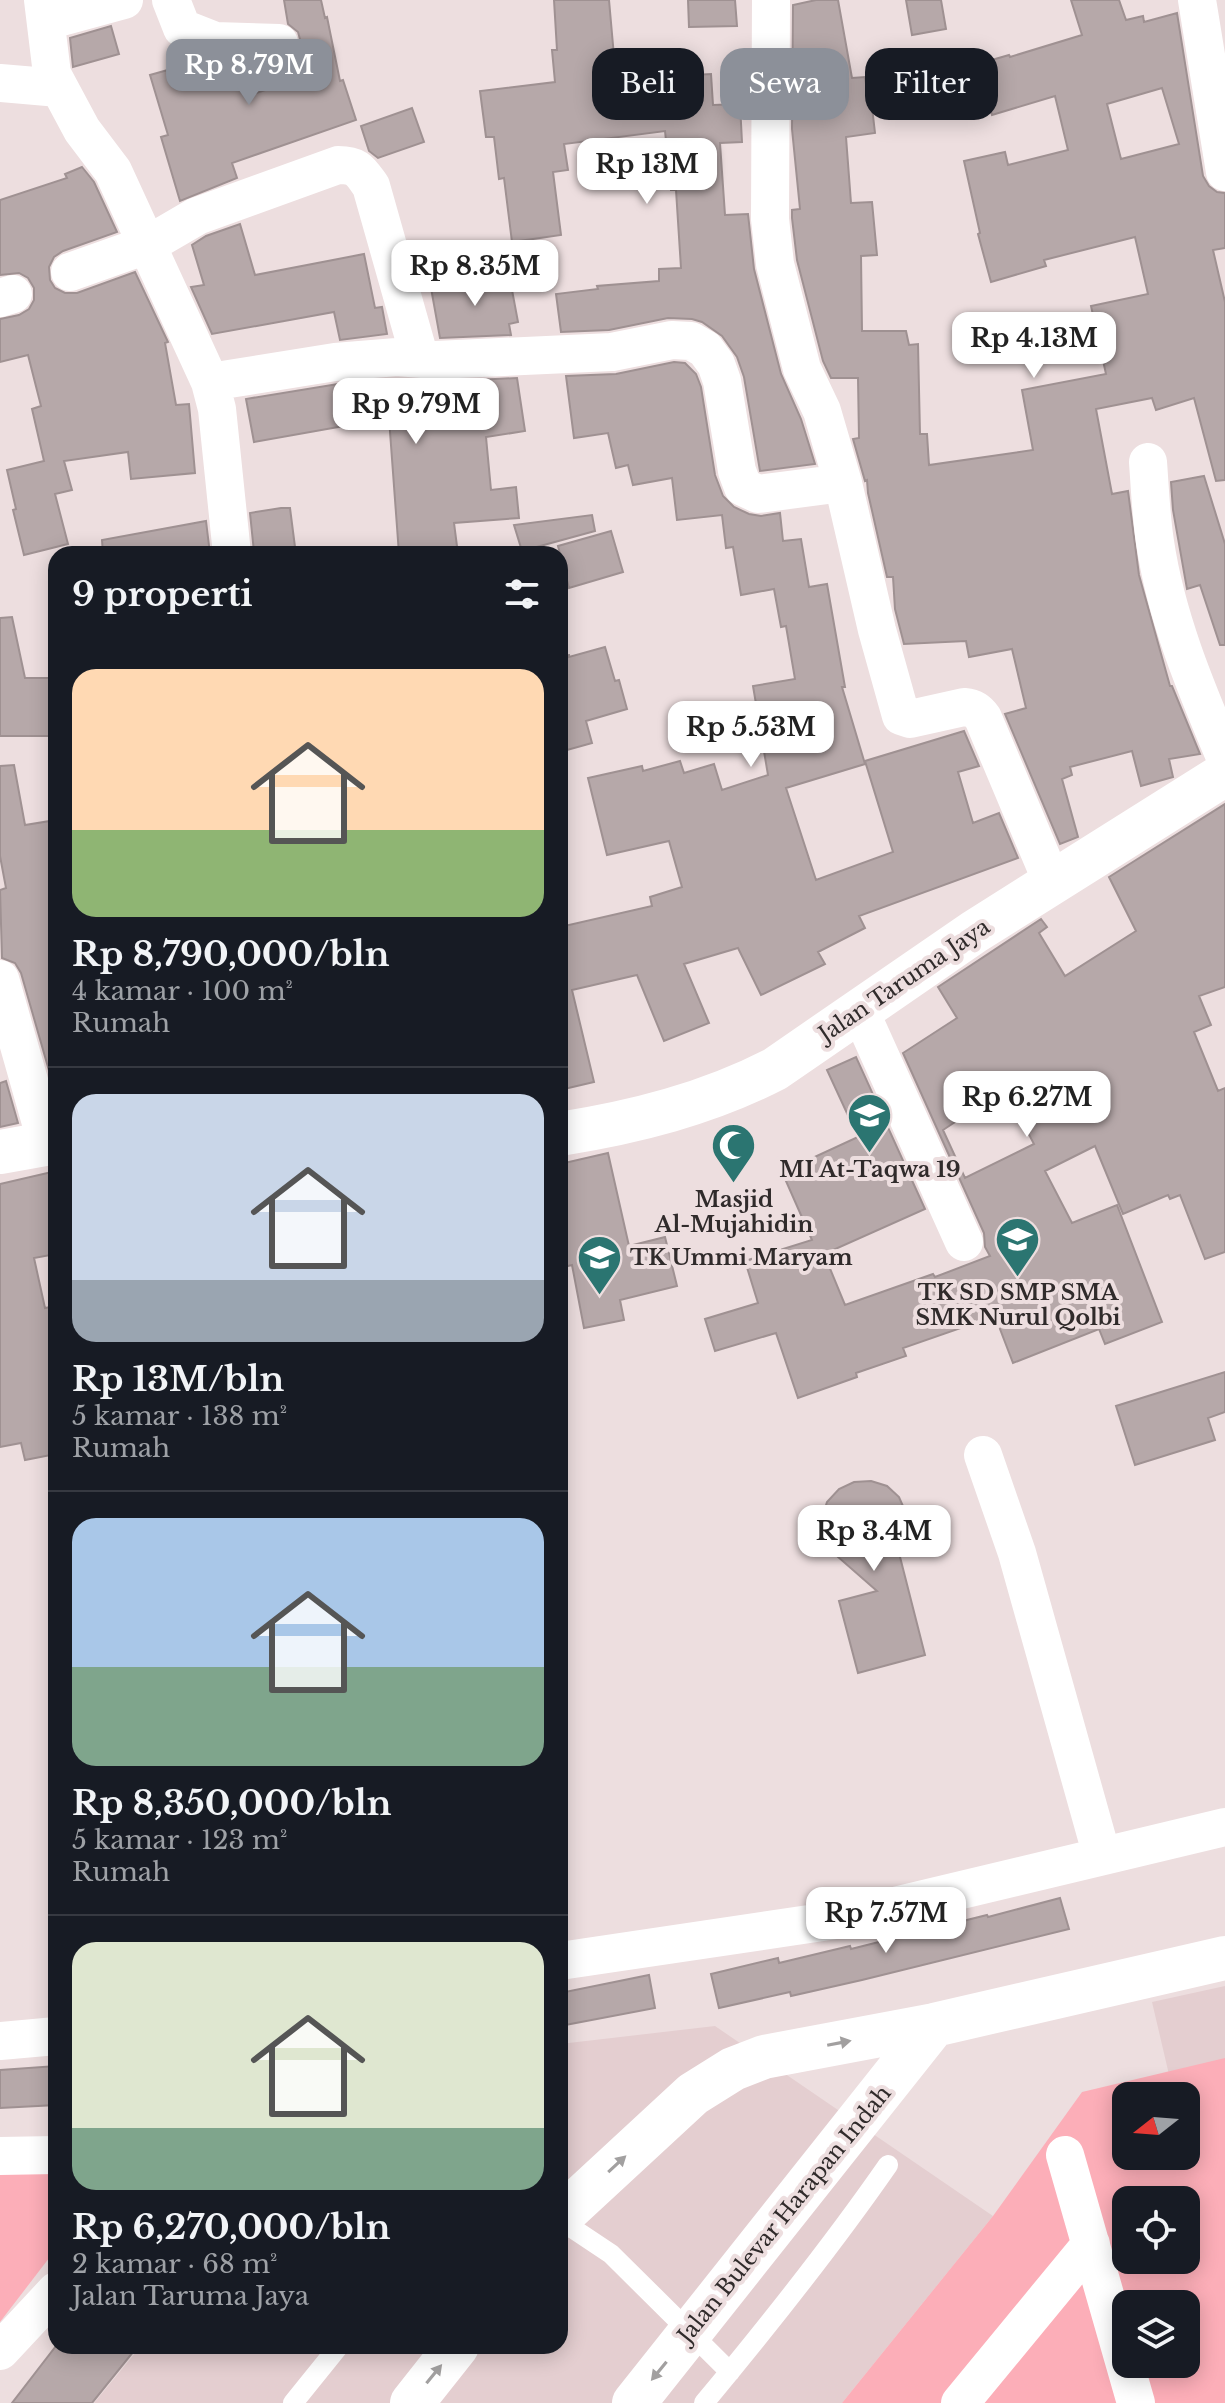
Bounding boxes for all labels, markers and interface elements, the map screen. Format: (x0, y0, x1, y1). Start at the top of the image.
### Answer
pin: Rp 8.79M (166, 39, 332, 107)
chip: Beli (592, 48, 704, 120)
chip: Sewa (720, 48, 849, 120)
chip: Filter (865, 48, 998, 120)
text: Rp 8.79M (184, 49, 314, 81)
pin: Rp 13M (582, 138, 712, 206)
text: Rp 13M (595, 148, 699, 180)
pin: Rp 8.35M (392, 240, 558, 308)
text: Rp 8.35M (409, 250, 541, 282)
pin: Rp 4.13M (951, 312, 1117, 380)
text: Rp 4.13M (970, 322, 1098, 354)
pin: Rp 9.79M (333, 378, 499, 446)
text: Rp 9.79M (351, 388, 481, 420)
icon: filters (500, 572, 544, 616)
text: 9 properti (72, 573, 253, 615)
pin: Rp 5.53M (668, 701, 834, 769)
text: Rp 5.53M (686, 711, 816, 743)
icon: home (236, 721, 380, 865)
street label: Jalan Taruma Jaya (811, 913, 996, 1049)
text: Rp 8,790,000/bln (72, 933, 390, 975)
text: 4 kamar · 100 m² (72, 975, 293, 1007)
text: Rumah (72, 1007, 170, 1039)
pin: Rp 6.27M (944, 1071, 1110, 1139)
text: Rp 6.27M (962, 1081, 1092, 1113)
school or university icon: MI At-Taqwa 19 (846, 1092, 894, 1155)
mosque icon: Masjid Al-Mujahidin (710, 1122, 758, 1185)
icon: home (236, 1146, 380, 1290)
place label: MI At-Taqwa 19 (779, 1156, 961, 1183)
place label: Masjid Al-Mujahidin (654, 1186, 813, 1238)
school or university icon: TK SD SMP SMA SMK Nurul Qolbi (994, 1215, 1042, 1278)
school or university icon: TK Ummi Maryam (575, 1233, 623, 1296)
place label: TK Ummi Maryam (630, 1244, 853, 1271)
place label: TK SD SMP SMA SMK Nurul Qolbi (915, 1279, 1121, 1331)
text: Rp 13M/bln (72, 1358, 284, 1400)
text: 5 kamar · 138 m² (72, 1400, 287, 1432)
text: Rumah (72, 1432, 170, 1464)
pin: Rp 3.4M (800, 1505, 948, 1573)
text: Rp 3.4M (816, 1515, 932, 1547)
icon: home (236, 1570, 380, 1714)
text: Rp 8,350,000/bln (72, 1782, 391, 1824)
text: 5 kamar · 123 m² (72, 1824, 287, 1856)
text: Rumah (72, 1856, 170, 1888)
pin: Rp 7.57M (803, 1887, 969, 1955)
text: Rp 7.57M (824, 1897, 948, 1929)
icon: home (236, 1994, 380, 2138)
one-way arrow (827, 2037, 852, 2049)
street label: Jalan Bulevar Harapan Indah (670, 2080, 897, 2351)
north arrow (1112, 2082, 1200, 2170)
map controls (1112, 2082, 1200, 2378)
one-way arrow (607, 2156, 626, 2174)
button: locate (1112, 2186, 1200, 2274)
text: Rp 6,270,000/bln (72, 2206, 391, 2248)
text: 2 kamar · 68 m² (72, 2248, 278, 2280)
text: Jalan Taruma Jaya (72, 2280, 309, 2312)
button: layers (1112, 2290, 1200, 2378)
one-way arrow (651, 2361, 668, 2381)
one-way arrow (426, 2364, 443, 2385)

